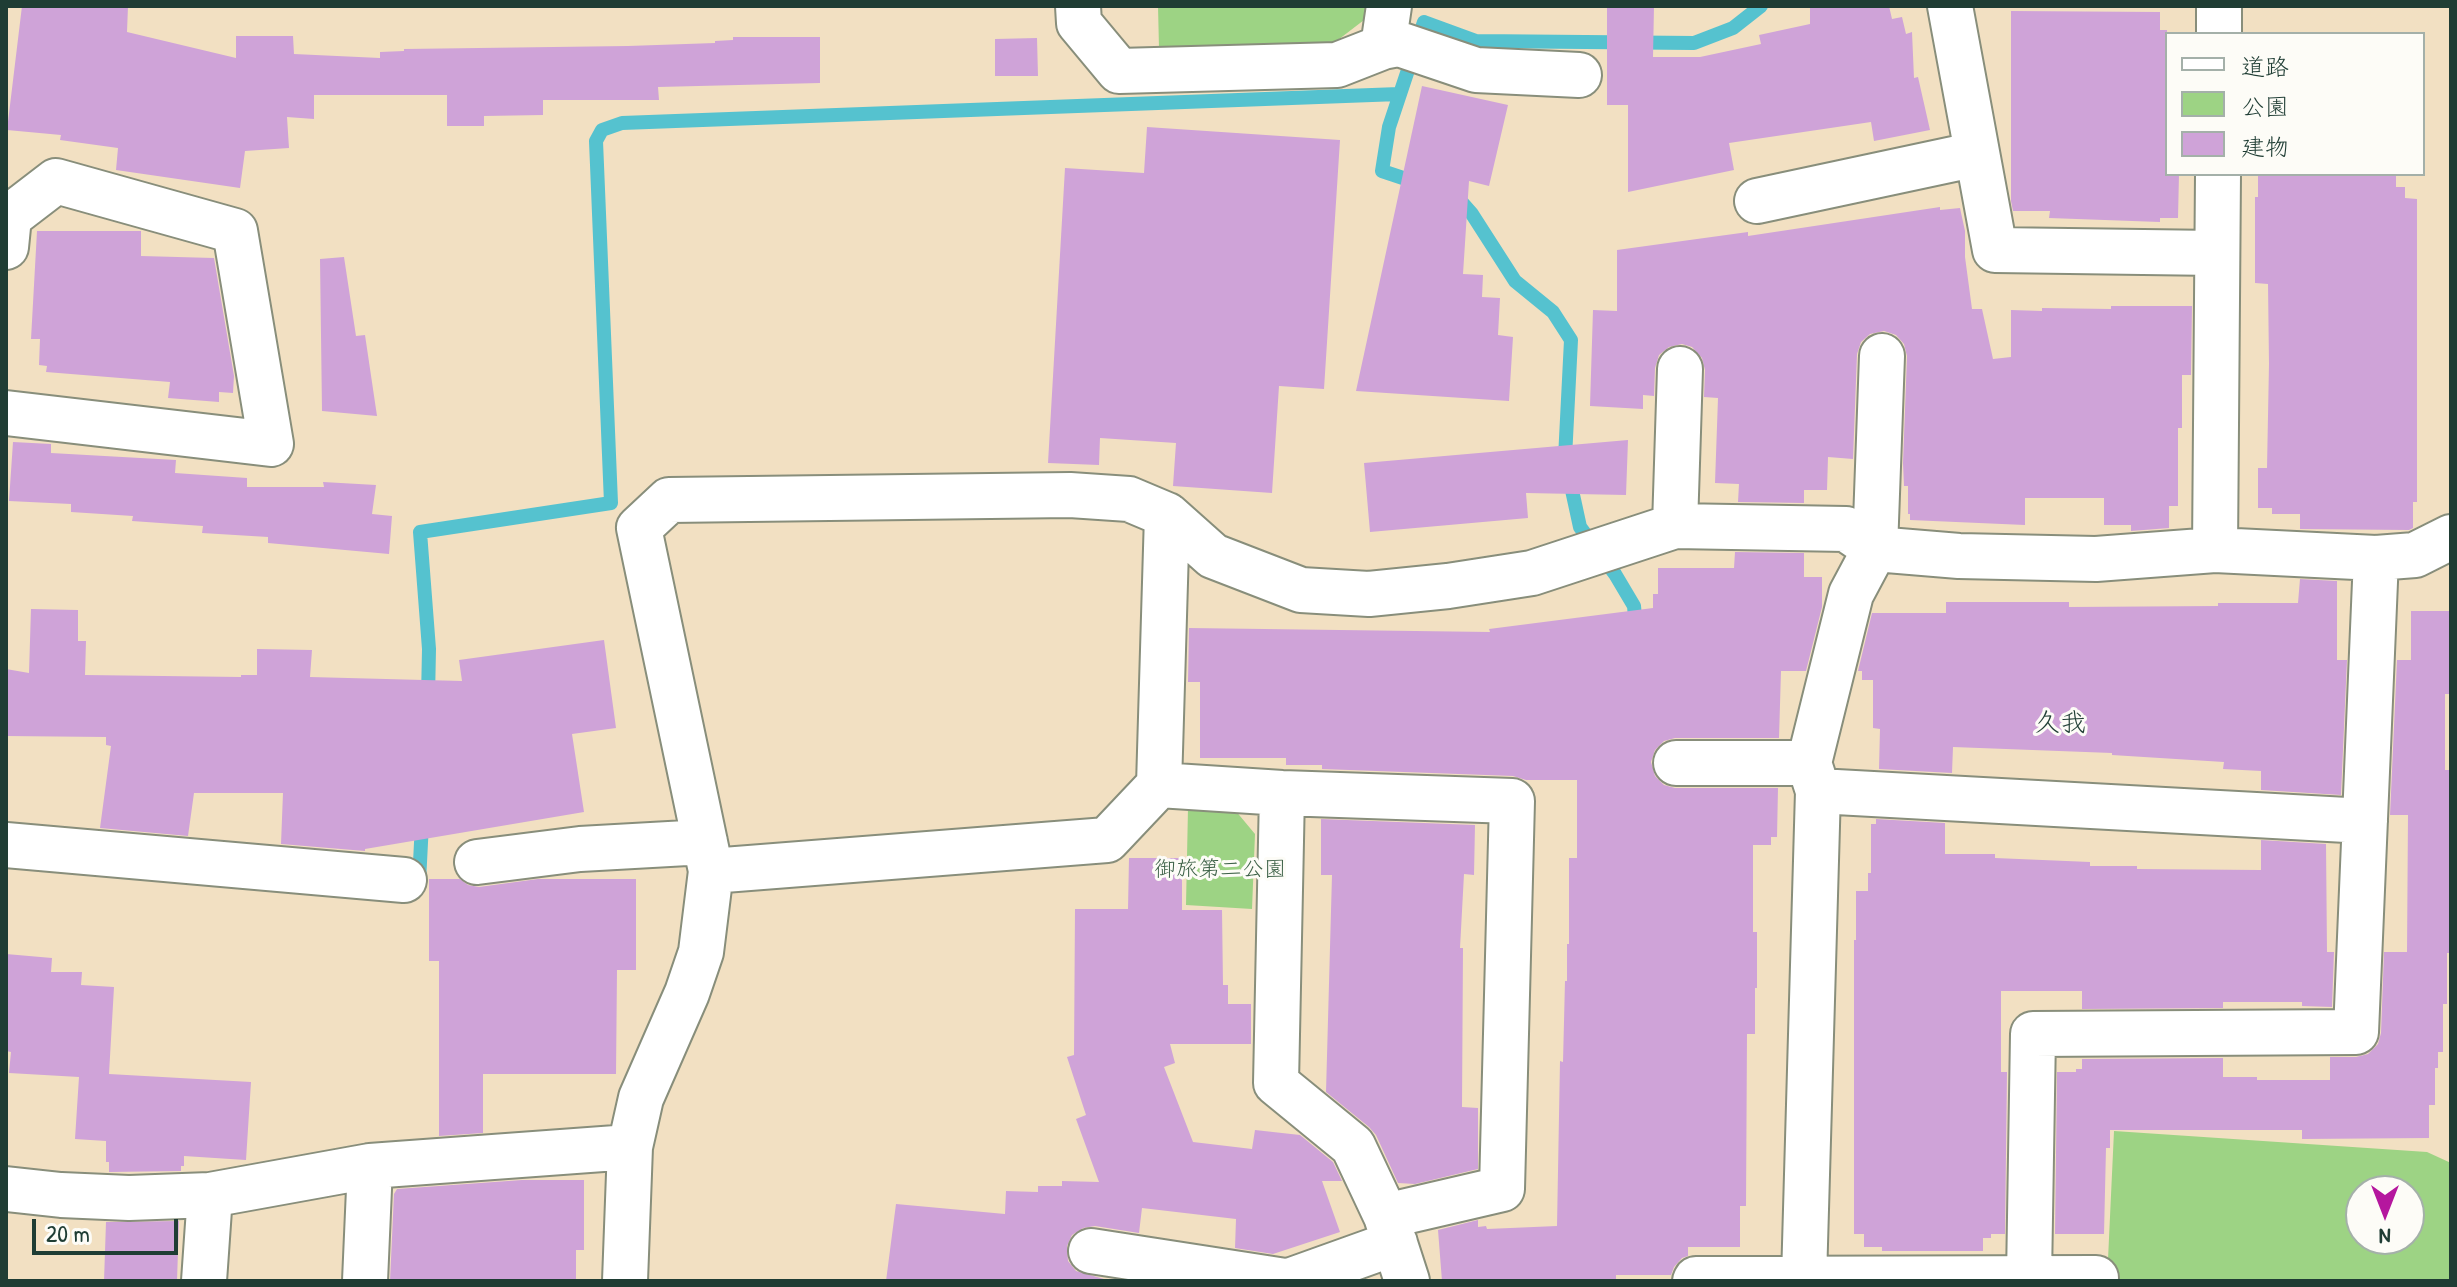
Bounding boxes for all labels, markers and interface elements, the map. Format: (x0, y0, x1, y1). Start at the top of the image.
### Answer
legend (2165, 32, 2425, 176)
text: 道路 (2241, 50, 2289, 82)
text: 公園 (2241, 90, 2289, 122)
text: 建物 (2241, 130, 2289, 162)
district label: 久我 (2034, 708, 2086, 740)
park label: 御旅第二公園 (1154, 857, 1286, 883)
north arrow (2345, 1175, 2425, 1255)
scale bar (36, 1203, 182, 1253)
text: 20 m (46, 1217, 90, 1249)
text: N (2379, 1222, 2391, 1252)

